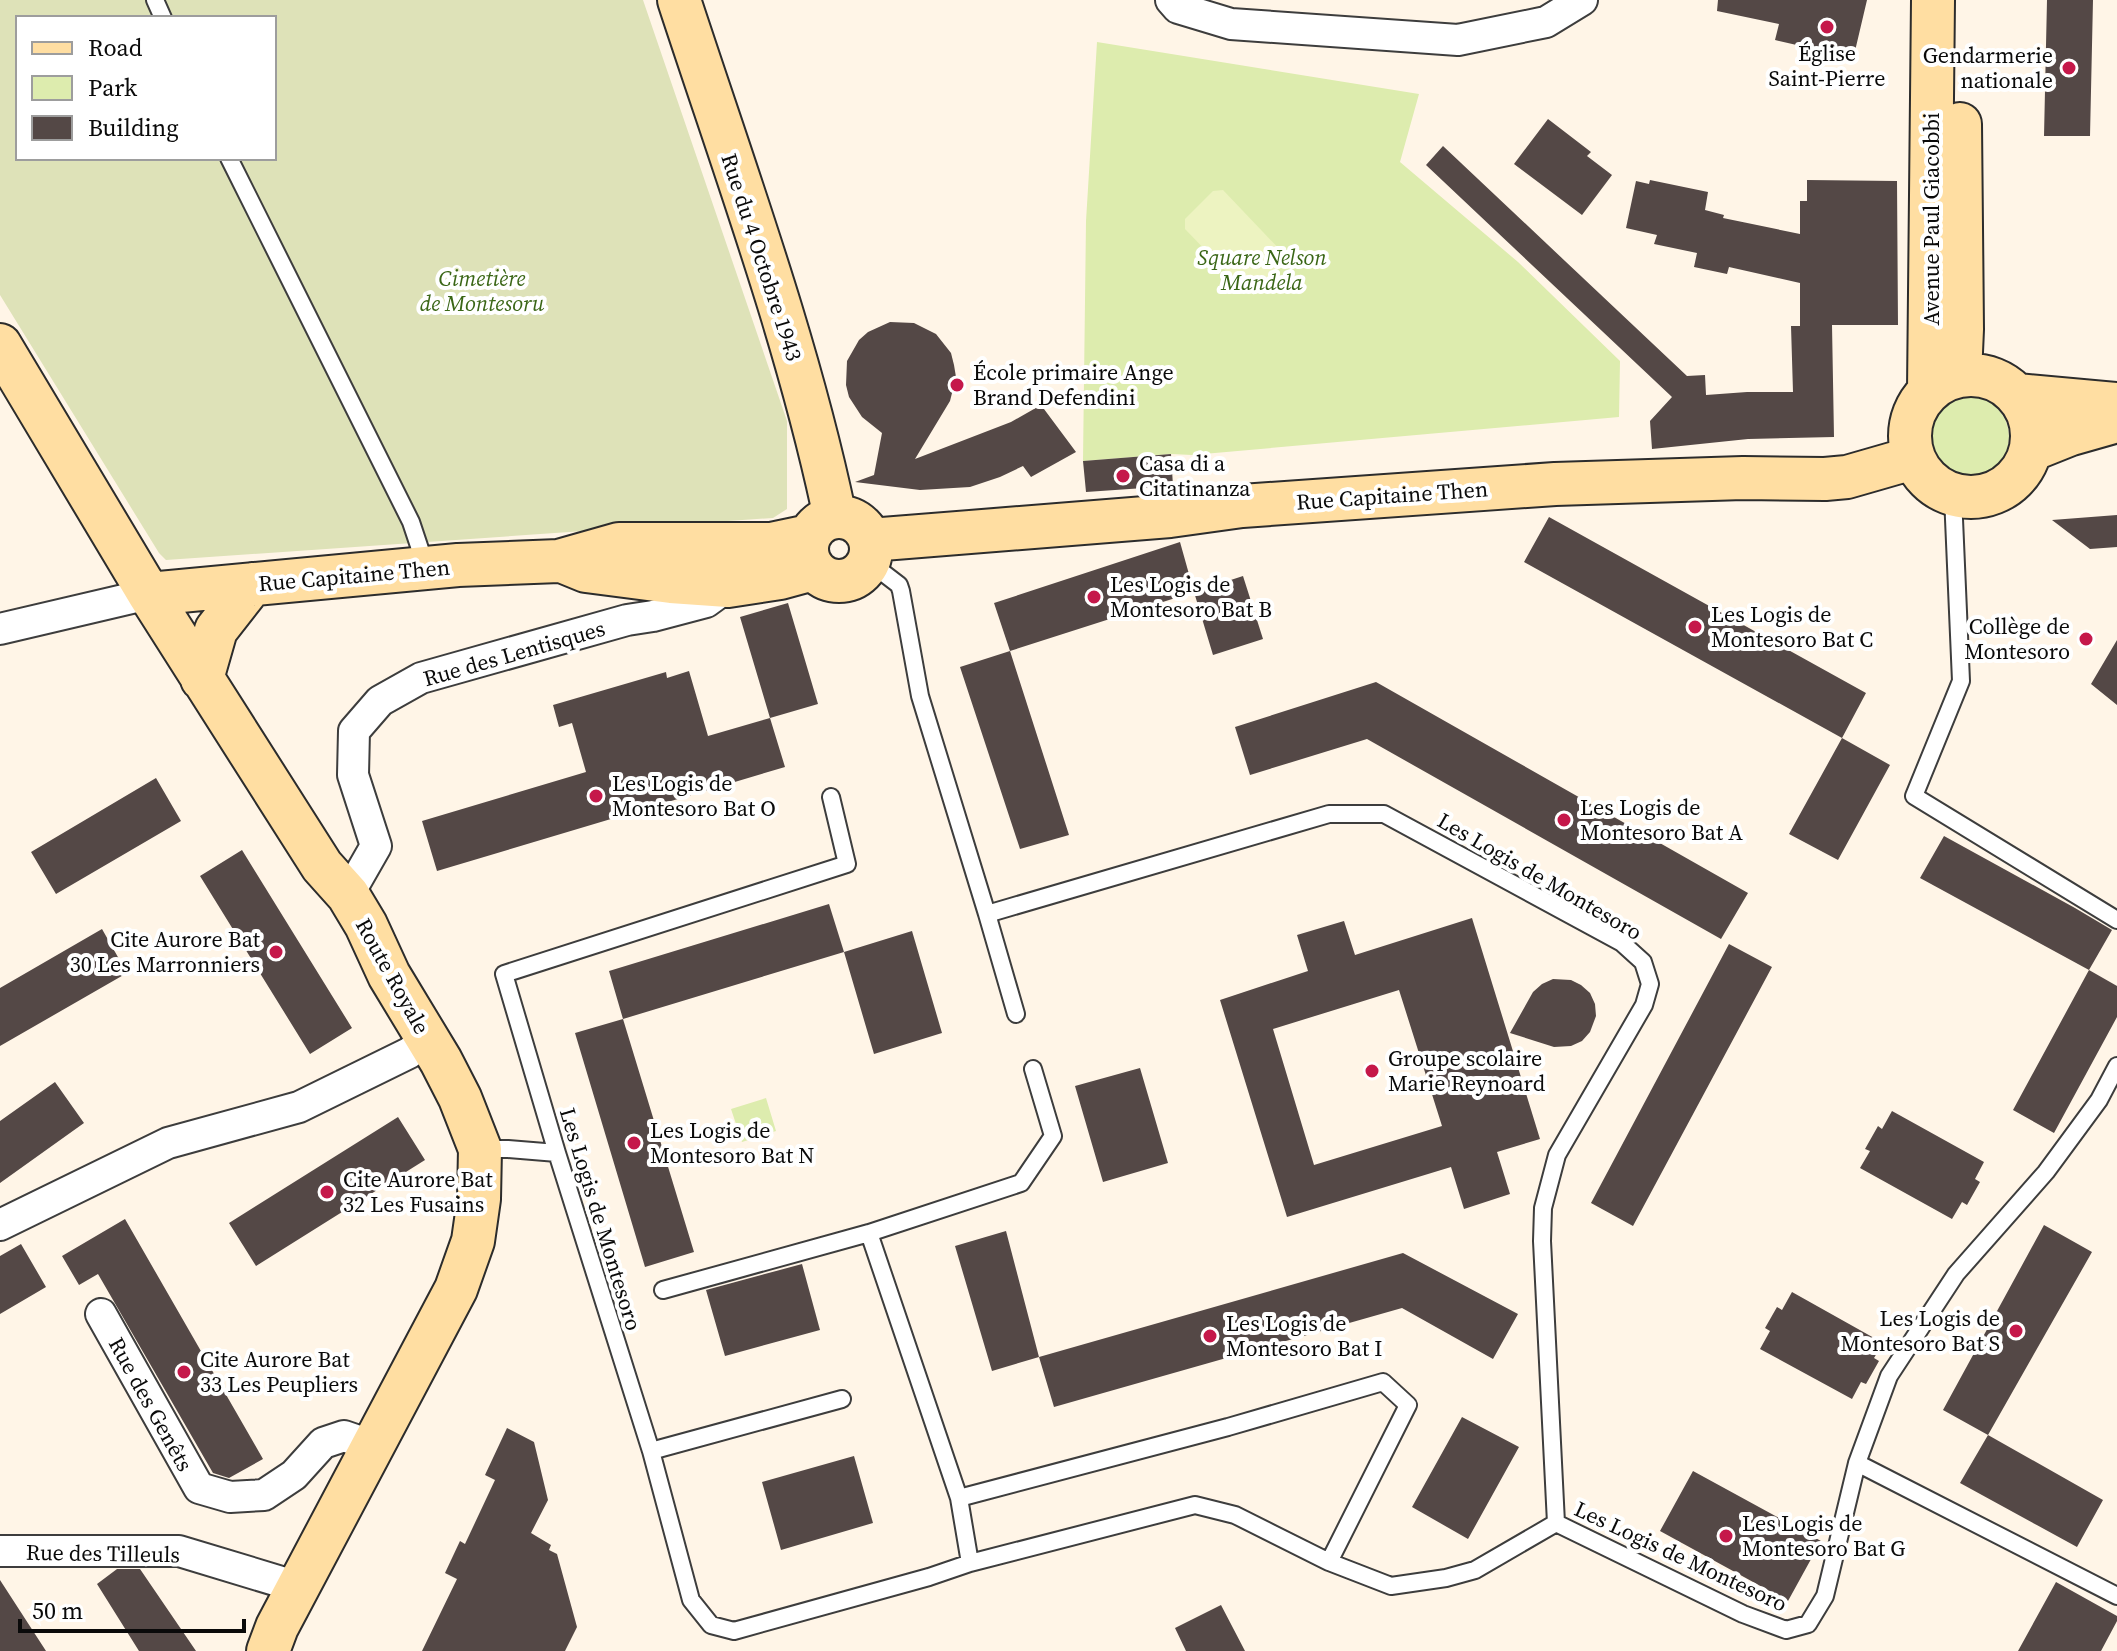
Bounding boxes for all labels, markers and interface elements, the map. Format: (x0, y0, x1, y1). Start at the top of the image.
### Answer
legend (16, 16, 276, 160)
marker: Église Saint-Pierre (1818, 18, 1836, 36)
text: Road (88, 31, 143, 64)
place label: Église Saint-Pierre (1769, 38, 1885, 93)
place label: Gendarmerie nationale (1923, 40, 2053, 95)
marker: Gendarmerie nationale (2060, 59, 2078, 77)
text: Park (88, 71, 138, 104)
text: Building (88, 111, 179, 144)
street label: Avenue Paul Giacobbi (1916, 112, 1946, 326)
street label: Rue du 4 Octobre 1943 (714, 149, 810, 365)
park label: Square Nelson Mandela (1197, 242, 1327, 297)
park label: Cimetière de Montesoru (420, 263, 545, 318)
place label: École primaire Ange Brand Defendini (973, 357, 1174, 412)
marker: École primaire Ange Brand Defendini (948, 376, 966, 394)
place label: Casa di a Citatinanza (1139, 448, 1251, 503)
marker: Casa di a Citatinanza (1114, 467, 1132, 485)
street label: Rue Capitaine Then (1295, 473, 1489, 517)
street label: Rue Capitaine Then (257, 552, 451, 598)
place label: Les Logis de Montesoro Bat B (1110, 569, 1272, 624)
marker: Les Logis de Montesoro Bat B (1085, 588, 1103, 606)
place label: Les Logis de Montesoro Bat C (1711, 599, 1873, 654)
place label: Collège de Montesoro (1964, 611, 2070, 666)
street label: Rue des Lentisques (420, 613, 608, 693)
marker: Les Logis de Montesoro Bat C (1686, 618, 1704, 636)
marker: Collège de Montesoro (2077, 630, 2095, 648)
place label: Les Logis de Montesoro Bat O (612, 768, 776, 823)
marker: Les Logis de Montesoro Bat O (587, 787, 605, 805)
place label: Les Logis de Montesoro Bat A (1580, 792, 1743, 847)
street label: Les Logis de Montesoro (1432, 805, 1648, 947)
marker: Les Logis de Montesoro Bat A (1555, 811, 1573, 829)
street label: Route Royale (349, 913, 437, 1039)
place label: Cite Aurore Bat 30 Les Marronniers (70, 924, 261, 979)
marker: Cite Aurore Bat 30 Les Marronniers (267, 943, 285, 961)
place label: Groupe scolaire Marie Reynoard (1388, 1043, 1546, 1098)
marker: Groupe scolaire Marie Reynoard (1363, 1062, 1381, 1080)
street label: Les Logis de Montesoro (553, 1104, 649, 1334)
place label: Les Logis de Montesoro Bat N (650, 1115, 814, 1170)
marker: Les Logis de Montesoro Bat N (625, 1134, 643, 1152)
place label: Cite Aurore Bat 32 Les Fusains (343, 1164, 494, 1219)
marker: Cite Aurore Bat 32 Les Fusains (318, 1183, 336, 1201)
place label: Les Logis de Montesoro Bat S (1840, 1303, 2000, 1358)
place label: Les Logis de Montesoro Bat I (1226, 1308, 1382, 1363)
marker: Les Logis de Montesoro Bat S (2007, 1322, 2025, 1340)
marker: Les Logis de Montesoro Bat I (1201, 1327, 1219, 1345)
street label: Rue des Genêts (102, 1332, 200, 1476)
place label: Cite Aurore Bat 33 Les Peupliers (200, 1344, 358, 1399)
marker: Cite Aurore Bat 33 Les Peupliers (175, 1363, 193, 1381)
street label: Les Logis de Montesoro (1570, 1493, 1792, 1619)
place label: Les Logis de Montesoro Bat G (1742, 1508, 1905, 1563)
marker: Les Logis de Montesoro Bat G (1717, 1527, 1735, 1545)
street label: Rue des Tilleuls (26, 1537, 180, 1569)
scale bar (20, 1583, 244, 1633)
text: 50 m (32, 1594, 83, 1627)

